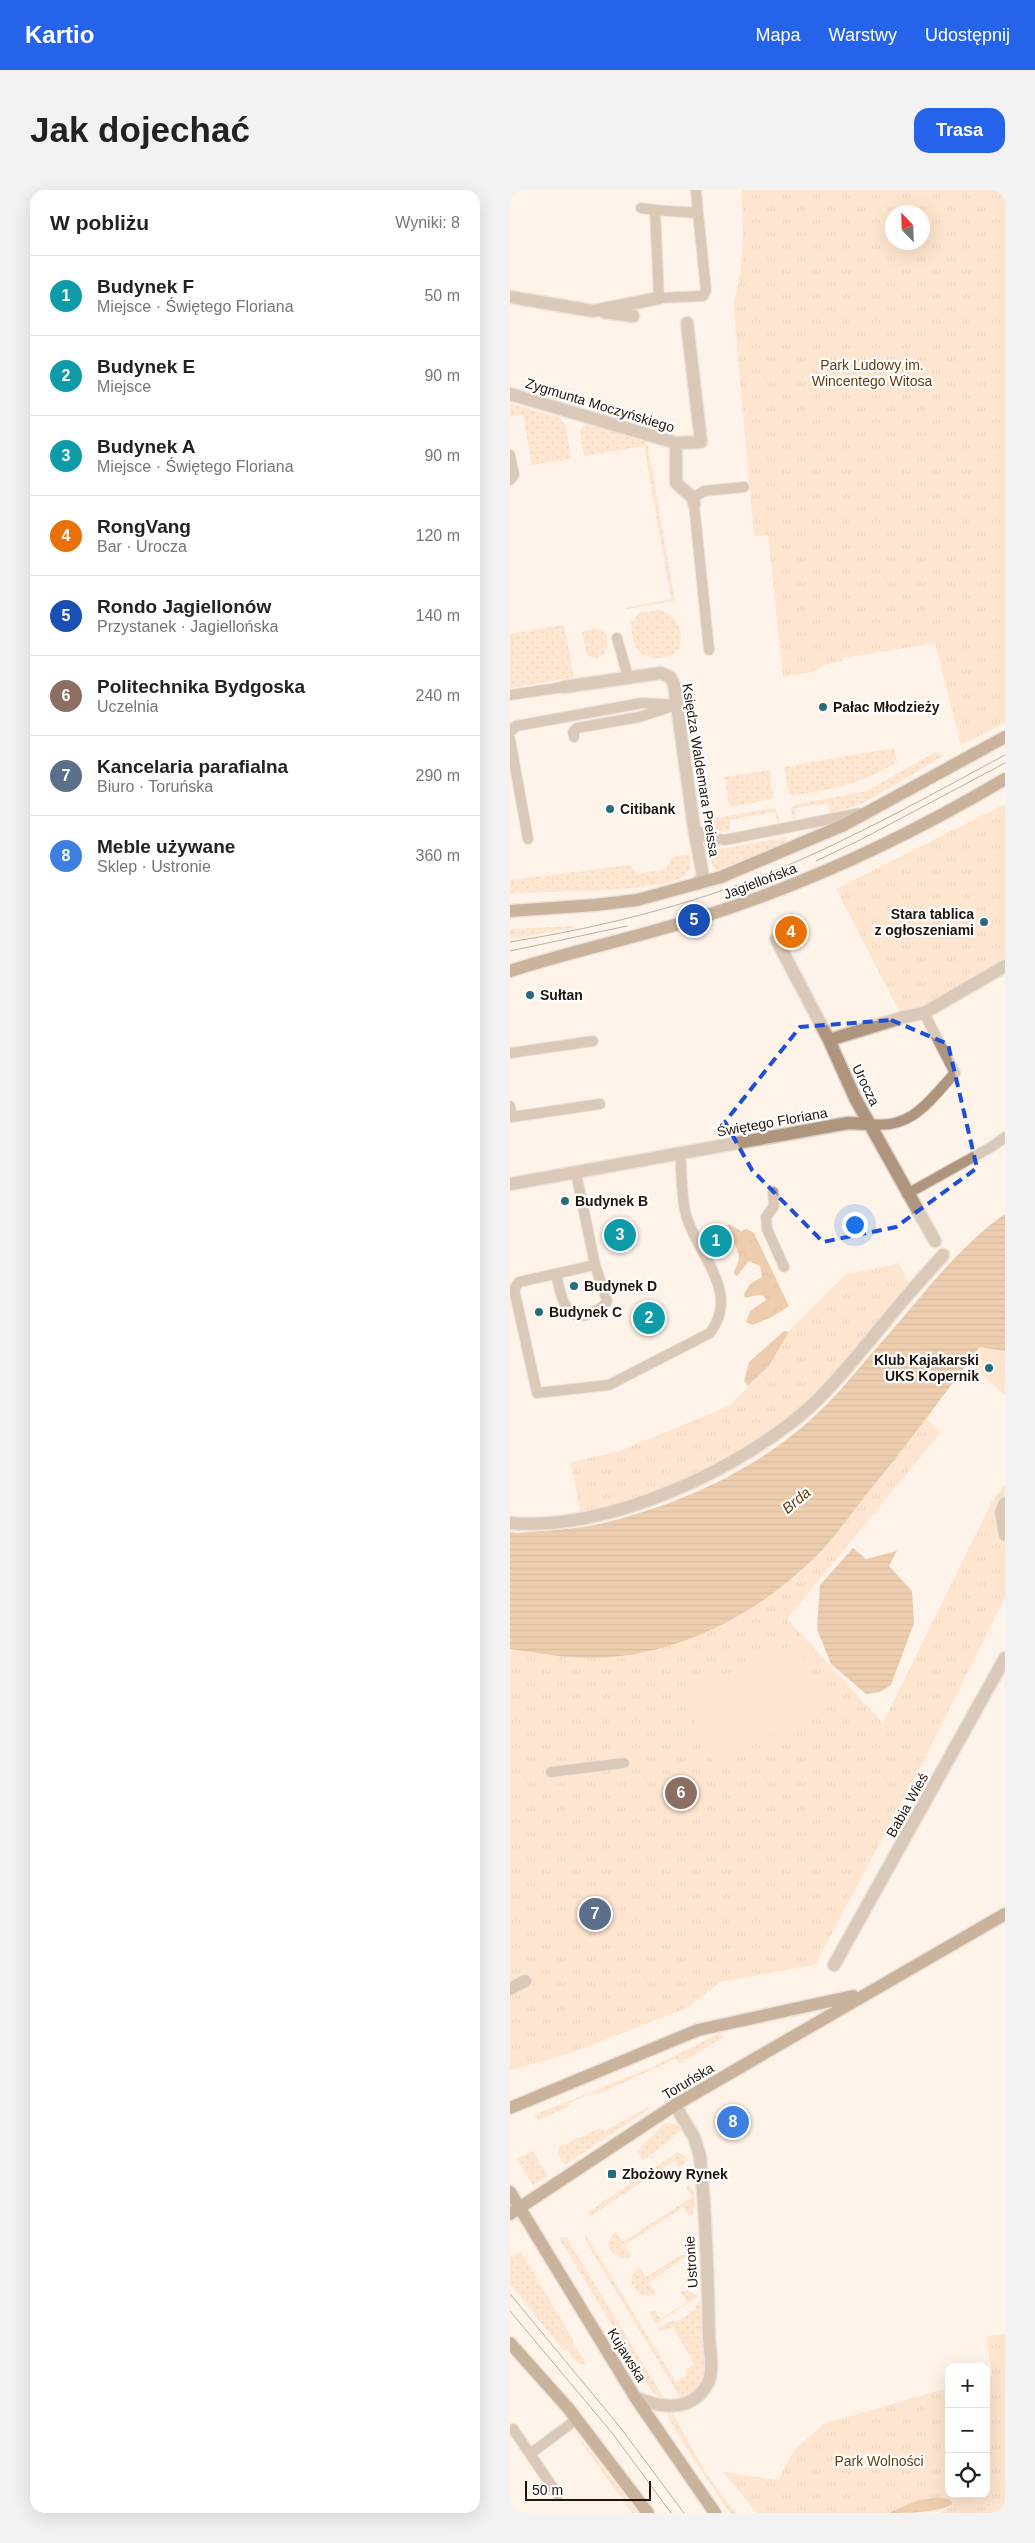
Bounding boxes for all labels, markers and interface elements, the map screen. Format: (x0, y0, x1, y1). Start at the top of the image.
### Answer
text: Kartio (25, 21, 94, 48)
text: Mapa (756, 25, 801, 45)
text: Warstwy (829, 25, 897, 45)
text: Udostępnij (925, 25, 1010, 45)
button: Trasa (914, 108, 1005, 153)
text: Jak dojechać (30, 110, 250, 149)
north arrow (885, 205, 930, 250)
text: W pobliżu (50, 211, 149, 234)
text: Wyniki: 8 (395, 214, 460, 231)
text: Budynek F (97, 276, 194, 297)
text: 1 (62, 287, 70, 304)
text: 50 m (424, 287, 460, 304)
text: Miejsce · Świętego Floriana (97, 298, 294, 315)
text: Budynek E (97, 356, 195, 377)
park label: Park Ludowy im. Wincentego Witosa (812, 357, 933, 389)
text: 2 (62, 367, 70, 384)
text: 90 m (424, 367, 460, 384)
street label: Zygmunta Moczyńskiego (524, 375, 677, 435)
text: Miejsce (97, 378, 151, 395)
text: Budynek A (97, 436, 196, 457)
text: 3 (62, 447, 70, 464)
text: 90 m (424, 447, 460, 464)
text: Miejsce · Świętego Floriana (97, 458, 294, 475)
text: RongVang (97, 516, 191, 537)
text: 4 (62, 527, 70, 544)
text: 120 m (416, 527, 460, 544)
text: Bar · Urocza (97, 538, 187, 555)
text: Rondo Jagiellonów (97, 596, 271, 617)
text: 5 (62, 607, 70, 624)
text: 140 m (416, 607, 460, 624)
text: Przystanek · Jagiellońska (97, 618, 278, 635)
text: Politechnika Bydgoska (97, 676, 305, 697)
street label: Księdza Waldemara Preissa (679, 682, 723, 858)
text: 6 (62, 687, 70, 704)
text: 240 m (416, 687, 460, 704)
text: Uczelnia (97, 698, 158, 715)
place label: Pałac Młodzieży (833, 699, 940, 715)
marker: Pałac Młodzieży (817, 701, 829, 713)
text: Kancelaria parafialna (97, 756, 288, 777)
text: 7 (62, 767, 70, 784)
text: 290 m (416, 767, 460, 784)
text: Biuro · Toruńska (97, 778, 213, 795)
place label: Citibank (620, 801, 675, 817)
marker: Citibank (604, 803, 616, 815)
text: Meble używane (97, 836, 235, 857)
text: 8 (62, 847, 70, 864)
text: 360 m (416, 847, 460, 864)
text: Sklep · Ustronie (97, 858, 211, 875)
street label: Jagiellońska (721, 860, 799, 902)
pin: 5 (678, 901, 710, 939)
place label: Stara tablica z ogłoszeniami (874, 906, 974, 938)
pin: 4 (775, 913, 807, 951)
marker: Stara tablica z ogłoszeniami (978, 916, 990, 928)
place label: Sułtan (540, 987, 583, 1003)
marker: Sułtan (524, 989, 536, 1001)
street label: Urocza (849, 1062, 883, 1109)
street label: Świętego Floriana (715, 1103, 829, 1140)
place label: Budynek B (575, 1193, 648, 1209)
marker: Budynek B (559, 1195, 571, 1207)
your location (842, 1212, 868, 1238)
pin: 3 (604, 1216, 636, 1254)
pin: 1 (700, 1222, 732, 1260)
place label: Budynek D (584, 1278, 657, 1294)
marker: Budynek D (568, 1280, 580, 1292)
pin: 2 (633, 1299, 665, 1337)
place label: Budynek C (549, 1304, 622, 1320)
marker: Budynek C (533, 1306, 545, 1318)
place label: Klub Kajakarski UKS Kopernik (874, 1352, 979, 1384)
marker: Klub Kajakarski UKS Kopernik (983, 1362, 995, 1374)
water label: Brda (778, 1483, 814, 1517)
street label: Babia Wieś (883, 1770, 931, 1840)
pin: 6 (665, 1774, 697, 1812)
pin: 7 (579, 1895, 611, 1933)
street label: Toruńska (660, 2059, 717, 2102)
pin: 8 (717, 2103, 749, 2141)
place label: Zbożowy Rynek (622, 2166, 728, 2182)
marker: Zbożowy Rynek (606, 2168, 618, 2180)
street label: Ustronie (681, 2235, 701, 2289)
street label: Kujawska (604, 2325, 650, 2385)
map controls (945, 2363, 990, 2498)
button: + (945, 2363, 990, 2408)
button: − (945, 2408, 990, 2453)
park label: Park Wolności (834, 2453, 924, 2469)
button: locate (945, 2453, 990, 2498)
scale bar (525, 2478, 651, 2501)
text: 50 m (532, 2482, 563, 2498)

